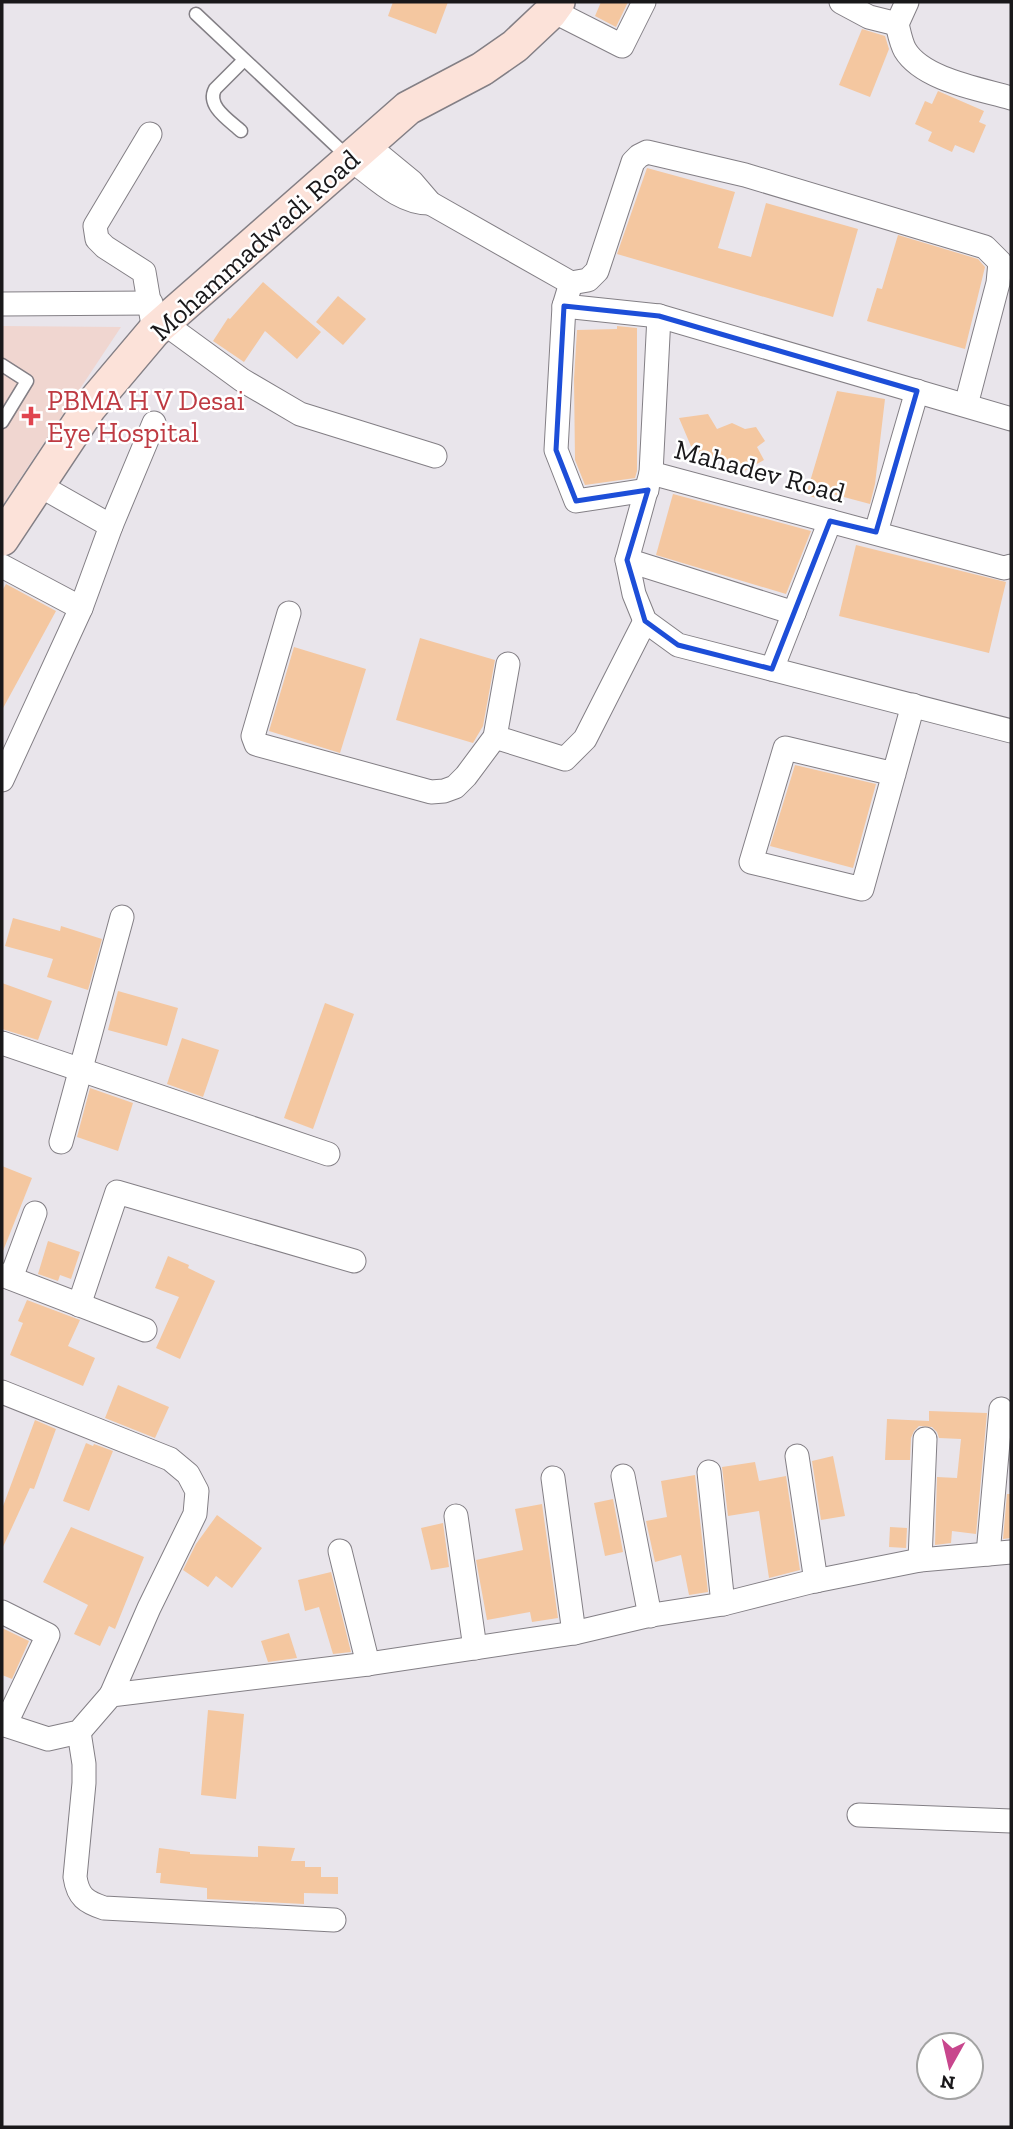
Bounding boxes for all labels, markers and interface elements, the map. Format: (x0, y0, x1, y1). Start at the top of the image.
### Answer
street label: Mohammadwadi Road (144, 143, 366, 347)
place label: PBMA H V Desai Eye Hospital (47, 384, 245, 449)
marker: PBMA H V Desai Eye Hospital (21, 406, 41, 426)
street label: Mahadev Road (671, 432, 849, 510)
north arrow (915, 2031, 985, 2101)
text: N (939, 2070, 956, 2095)

